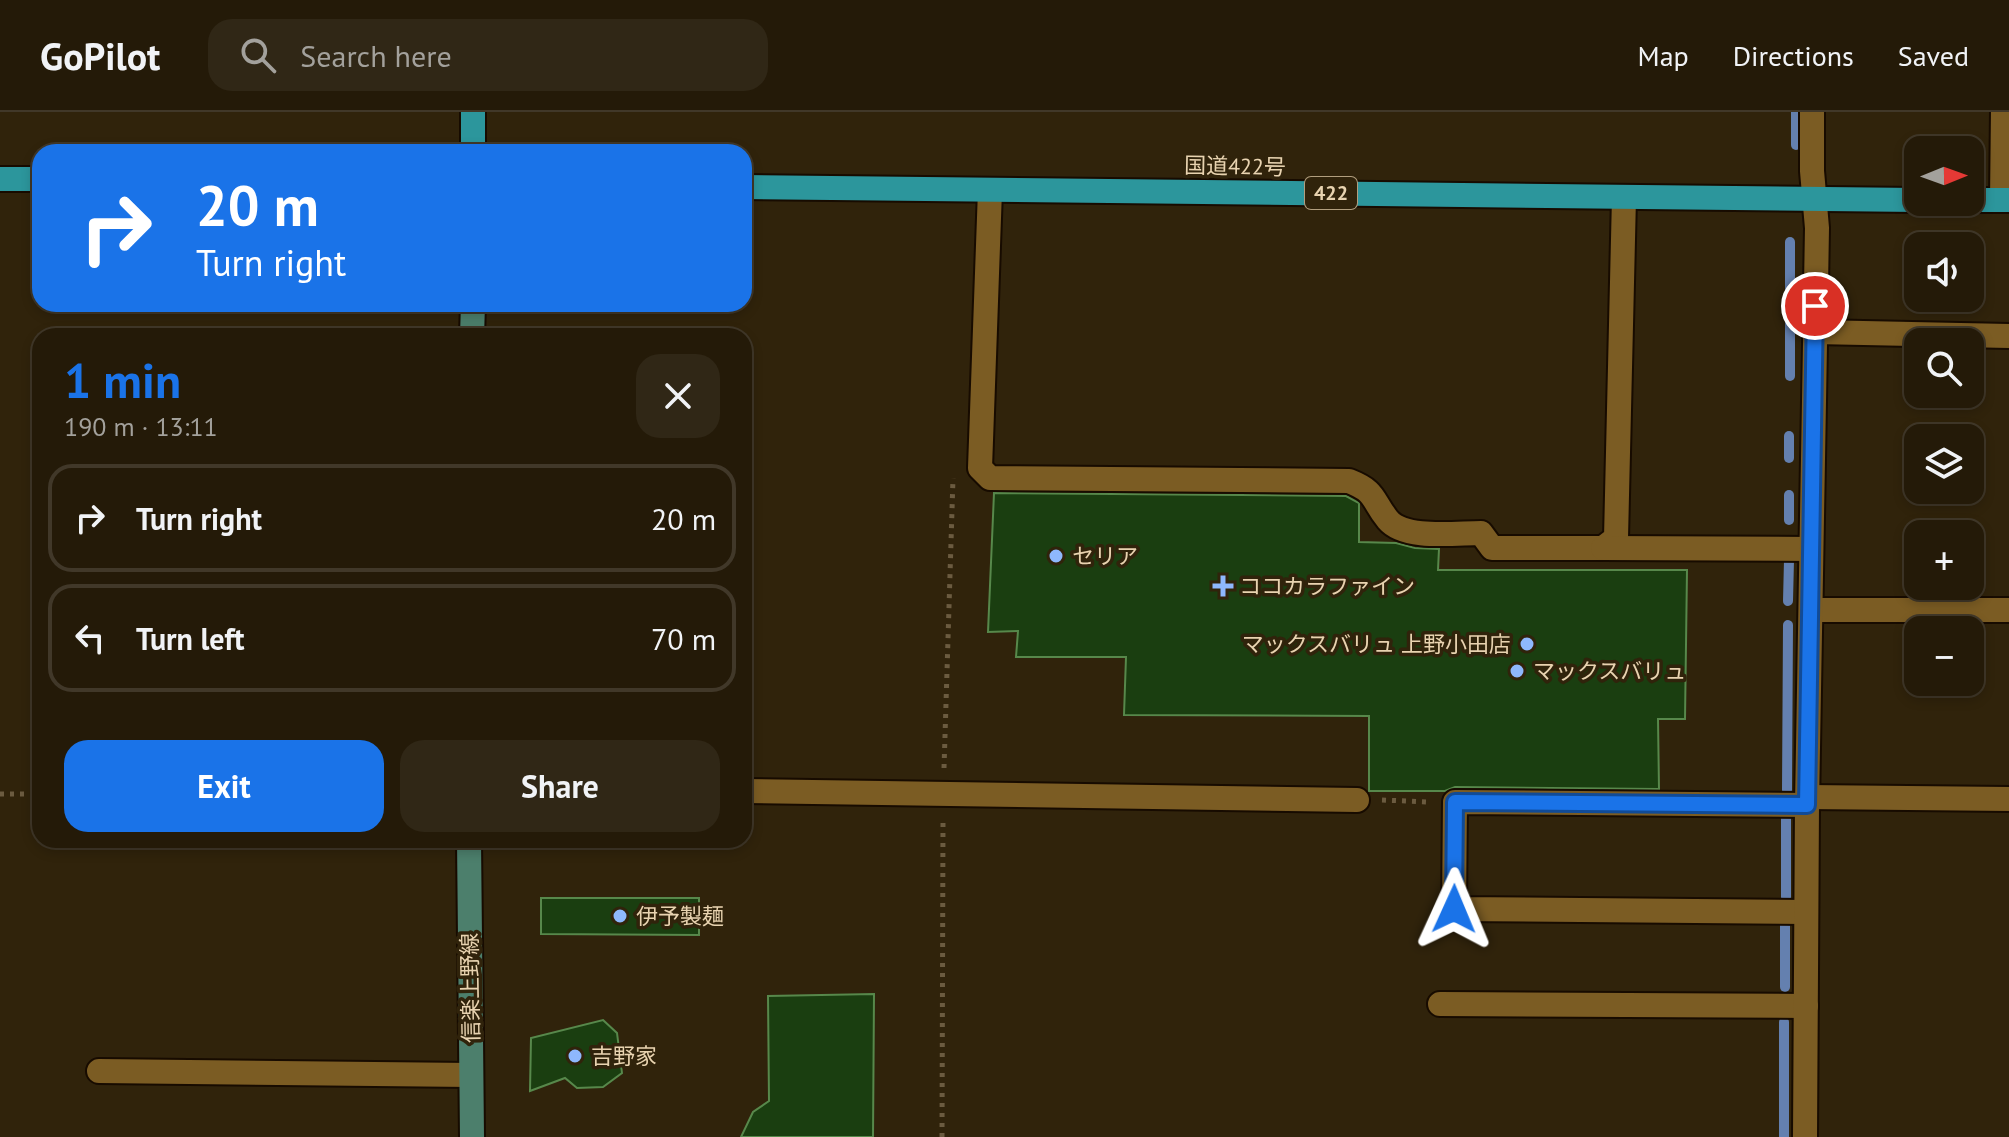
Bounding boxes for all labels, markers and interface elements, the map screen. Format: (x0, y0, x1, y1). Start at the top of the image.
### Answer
search box (208, 19, 768, 91)
text: GoPilot (40, 31, 160, 80)
icon: search (236, 33, 280, 77)
text: Search here (300, 36, 452, 75)
text: Map (1638, 37, 1689, 74)
text: Directions (1733, 37, 1854, 74)
text: Saved (1898, 37, 1969, 74)
north arrow (1904, 136, 1984, 216)
map controls (1904, 136, 1984, 696)
street label: 国道422号 (1184, 151, 1286, 181)
text: 20 m (196, 169, 319, 241)
icon: right (64, 176, 168, 280)
road number: 422 (1305, 177, 1357, 209)
button: sound (1904, 232, 1984, 312)
text: Turn right (196, 239, 346, 286)
pin (1781, 272, 1849, 340)
icon: arrive (1793, 284, 1837, 328)
button: search (1904, 328, 1984, 408)
text: 1 min (64, 349, 181, 411)
button: close (636, 354, 720, 438)
text: 190 m · 13:11 (64, 410, 218, 443)
button: layers (1904, 424, 1984, 504)
icon: right (68, 496, 112, 540)
text: Turn right (136, 499, 262, 538)
text: 20 m (651, 499, 716, 538)
button: + (1904, 520, 1984, 600)
place label: セリア (1072, 542, 1138, 570)
marker: セリア (1047, 547, 1065, 565)
place label: ココカラファイン (1239, 572, 1415, 600)
marker: ココカラファイン (1214, 577, 1232, 595)
icon: left (68, 616, 112, 660)
button: − (1904, 616, 1984, 696)
text: Turn left (136, 619, 244, 658)
text: 70 m (651, 619, 716, 658)
place label: マックスバリュ 上野小田店 (1242, 630, 1511, 658)
marker: マックスバリュ 上野小田店 (1518, 635, 1536, 653)
place label: マックスバリュ (1533, 657, 1686, 685)
marker: マックスバリュ (1508, 662, 1526, 680)
button: Exit (64, 740, 384, 832)
button: Share (400, 740, 720, 832)
position arrow (1412, 867, 1496, 951)
place label: 伊予製麺 (636, 902, 724, 930)
marker: 伊予製麺 (611, 907, 629, 925)
street label: 信楽上野線 (455, 933, 485, 1043)
place label: 吉野家 (591, 1042, 657, 1070)
marker: 吉野家 (566, 1047, 584, 1065)

